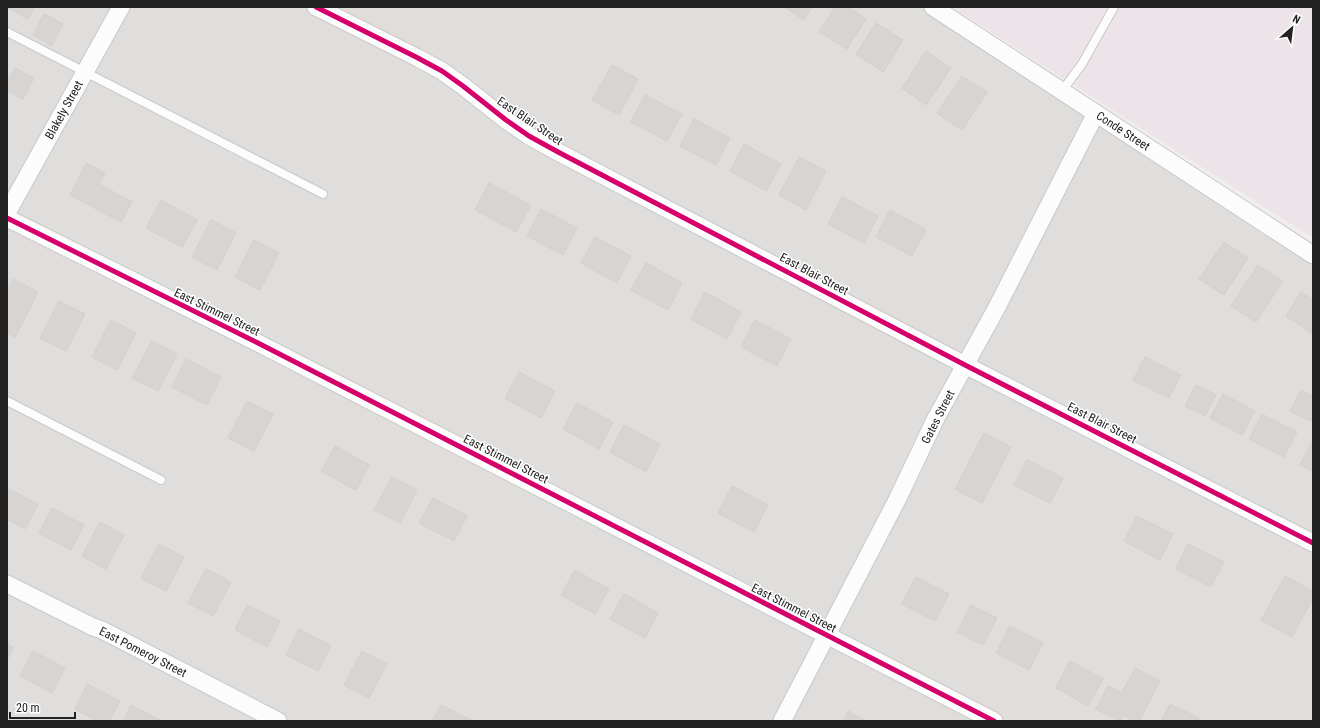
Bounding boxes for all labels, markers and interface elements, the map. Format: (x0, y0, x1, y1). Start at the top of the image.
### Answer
north arrow (1272, 8, 1312, 48)
text: N (1290, 12, 1303, 27)
street label: Blakely Street (42, 78, 86, 142)
street label: East Blair Street (495, 94, 566, 148)
street label: Conde Street (1094, 108, 1153, 154)
street label: East Blair Street (777, 250, 851, 298)
street label: East Stimmel Street (172, 285, 262, 339)
street label: Gates Street (919, 387, 958, 446)
street label: East Blair Street (1065, 400, 1139, 447)
street label: East Stimmel Street (461, 432, 551, 487)
street label: East Stimmel Street (749, 581, 839, 636)
street label: East Pomeroy Street (97, 624, 189, 680)
scale bar (10, 694, 75, 720)
text: 20 m (16, 701, 40, 715)

